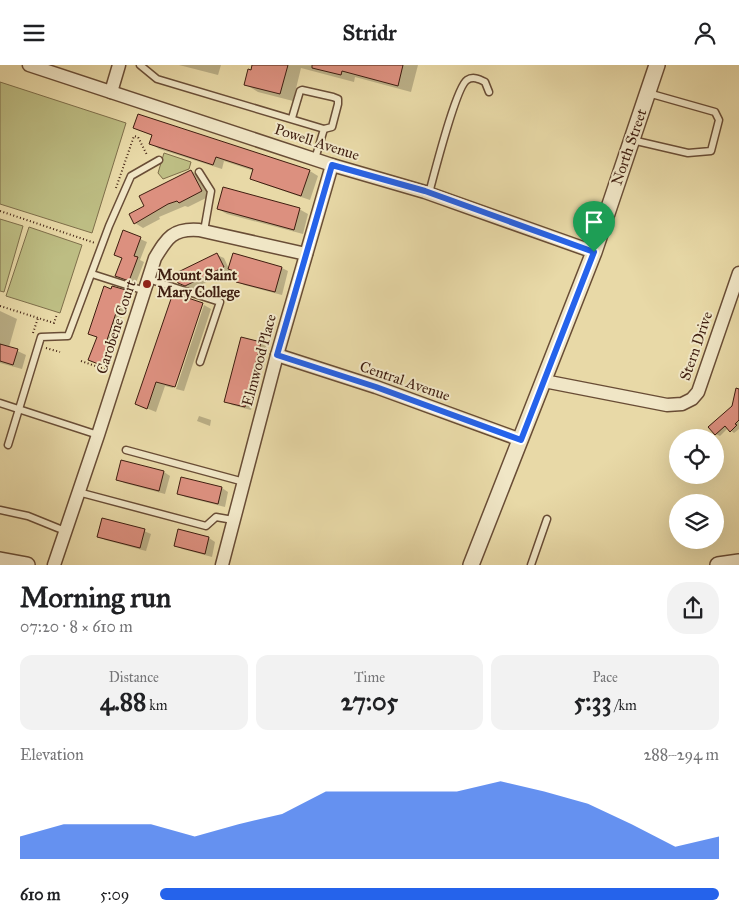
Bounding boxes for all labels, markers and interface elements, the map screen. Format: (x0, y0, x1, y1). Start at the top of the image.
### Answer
icon: menu (20, 19, 48, 47)
text: Stridr (343, 19, 396, 46)
icon: person (691, 19, 719, 47)
street label: North Street (607, 106, 651, 188)
street label: Powell Avenue (272, 120, 362, 164)
pin (573, 201, 615, 252)
icon: arrive (580, 208, 608, 236)
place label: Mount Saint Mary College (157, 266, 241, 302)
street label: Carobene Court (92, 277, 140, 376)
marker: Mount Saint Mary College (141, 278, 153, 290)
street label: Stern Drive (676, 309, 716, 383)
street label: Elmwood Place (238, 312, 280, 408)
street label: Central Avenue (358, 357, 452, 405)
map controls (669, 429, 724, 549)
button: locate (669, 429, 724, 484)
button: layers (669, 494, 724, 549)
text: Morning run (20, 580, 171, 615)
button: share (667, 582, 719, 634)
text: 07:20 · 8 × 610 m (20, 617, 133, 636)
text: Distance (109, 669, 159, 686)
text: Time (354, 669, 385, 686)
text: Pace (592, 669, 618, 686)
text: 4.88 (100, 686, 146, 717)
text: 27:05 (341, 686, 398, 717)
text: 5:33 (574, 686, 612, 717)
text: km (146, 697, 168, 714)
text: /km (612, 697, 637, 714)
text: Elevation (20, 745, 84, 764)
text: 288–294 m (643, 745, 719, 764)
text: 610 m (20, 885, 61, 904)
text: 5:09 (100, 885, 129, 904)

